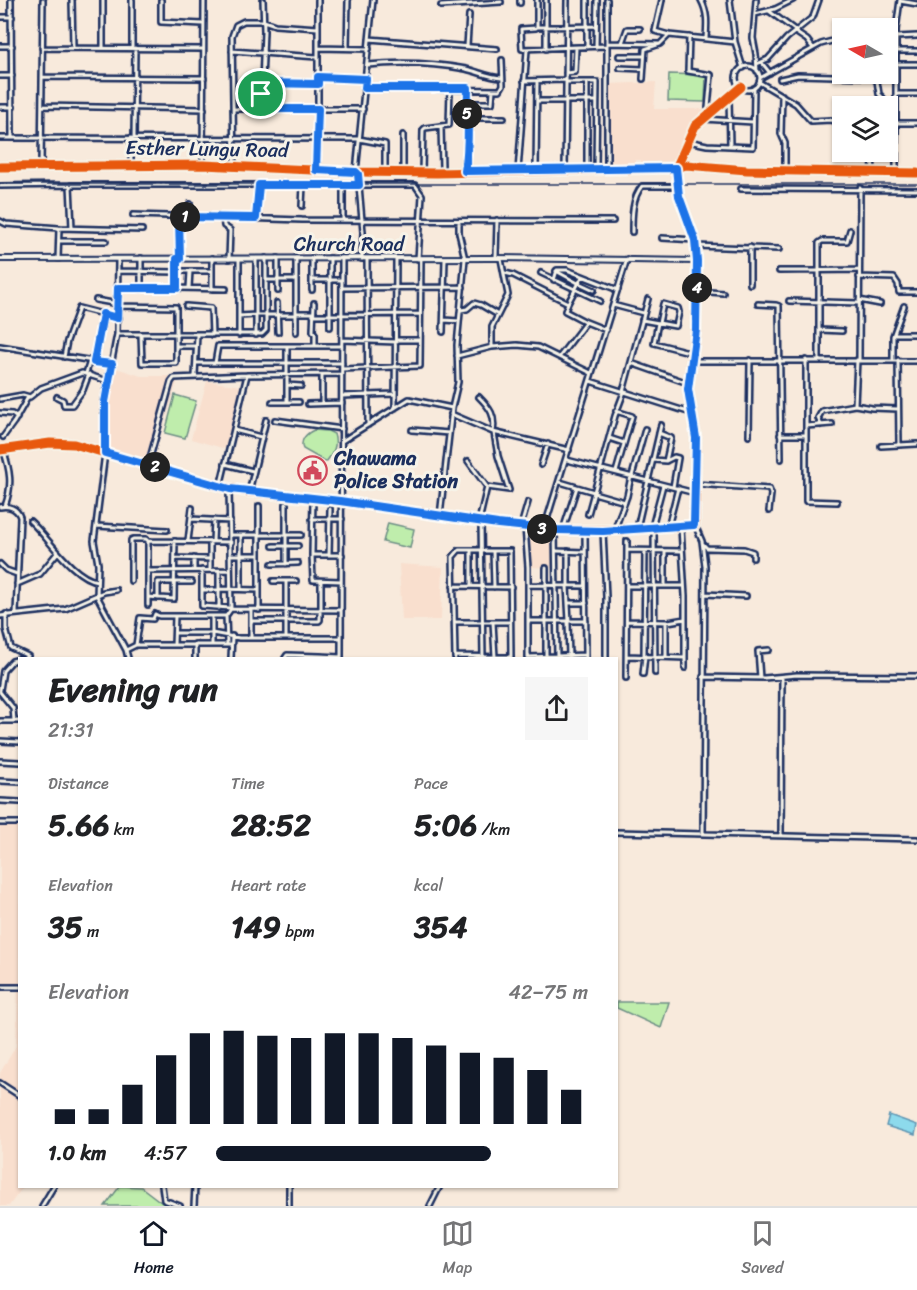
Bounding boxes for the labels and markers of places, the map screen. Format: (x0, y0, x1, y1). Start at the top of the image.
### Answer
pin (235, 68, 286, 119)
pin: 5 (452, 99, 482, 129)
pin: 1 (170, 202, 200, 232)
pin: 4 (682, 273, 712, 303)
place label: Chawama Police Station (333, 441, 458, 499)
pin: 2 (140, 452, 170, 482)
public building icon: Chawama Police Station (297, 454, 329, 486)
pin: 3 (527, 514, 557, 544)

